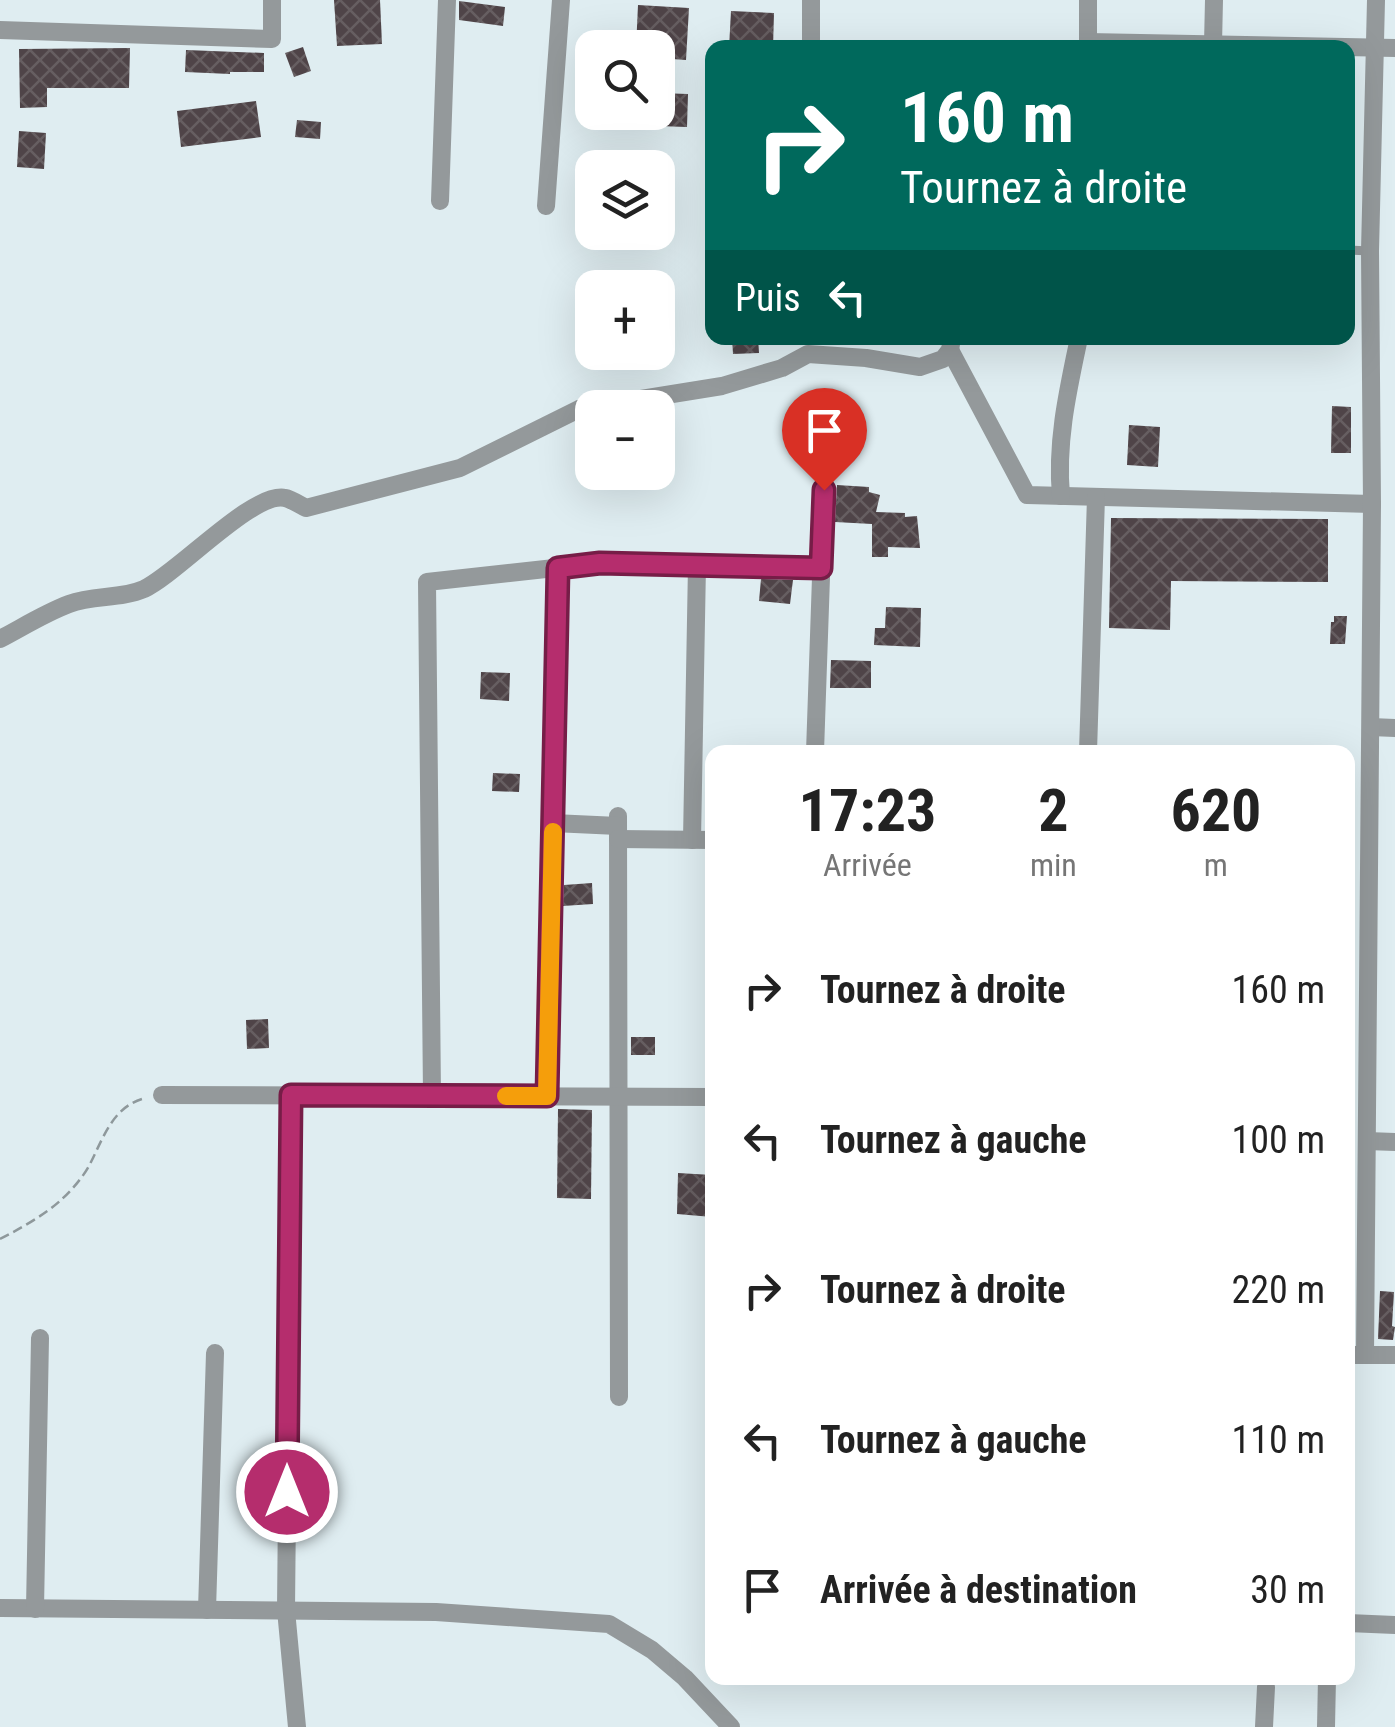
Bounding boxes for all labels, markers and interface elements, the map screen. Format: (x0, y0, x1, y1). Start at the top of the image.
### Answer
map controls (575, 30, 675, 490)
button: search (575, 30, 675, 130)
text: 160 m (900, 77, 1074, 159)
icon: right (735, 80, 865, 210)
button: layers (575, 150, 675, 250)
text: Tournez à droite (900, 161, 1187, 214)
button: + (575, 270, 675, 370)
icon: left (820, 270, 875, 325)
text: Puis (735, 276, 800, 320)
pin (782, 388, 867, 491)
button: − (575, 390, 675, 490)
icon: arrive (797, 403, 852, 458)
text: 17:23 (799, 775, 936, 846)
text: 2 (1038, 775, 1069, 846)
text: 620 (1170, 775, 1261, 846)
text: Arrivée (823, 846, 912, 884)
text: min (1030, 846, 1077, 884)
text: m (1204, 846, 1228, 884)
icon: right (735, 963, 790, 1018)
text: Tournez à droite (820, 968, 1066, 1012)
text: 160 m (1231, 968, 1325, 1012)
icon: left (735, 1113, 790, 1168)
text: Tournez à gauche (820, 1118, 1087, 1162)
text: 100 m (1231, 1118, 1325, 1162)
icon: right (735, 1263, 790, 1318)
text: Tournez à droite (820, 1268, 1066, 1312)
text: 220 m (1231, 1268, 1325, 1312)
icon: left (735, 1413, 790, 1468)
text: Tournez à gauche (820, 1418, 1087, 1462)
text: 110 m (1231, 1418, 1325, 1462)
position arrow (235, 1440, 339, 1544)
icon: arrive (735, 1563, 790, 1618)
text: Arrivée à destination (820, 1568, 1137, 1612)
text: 30 m (1250, 1568, 1325, 1612)

